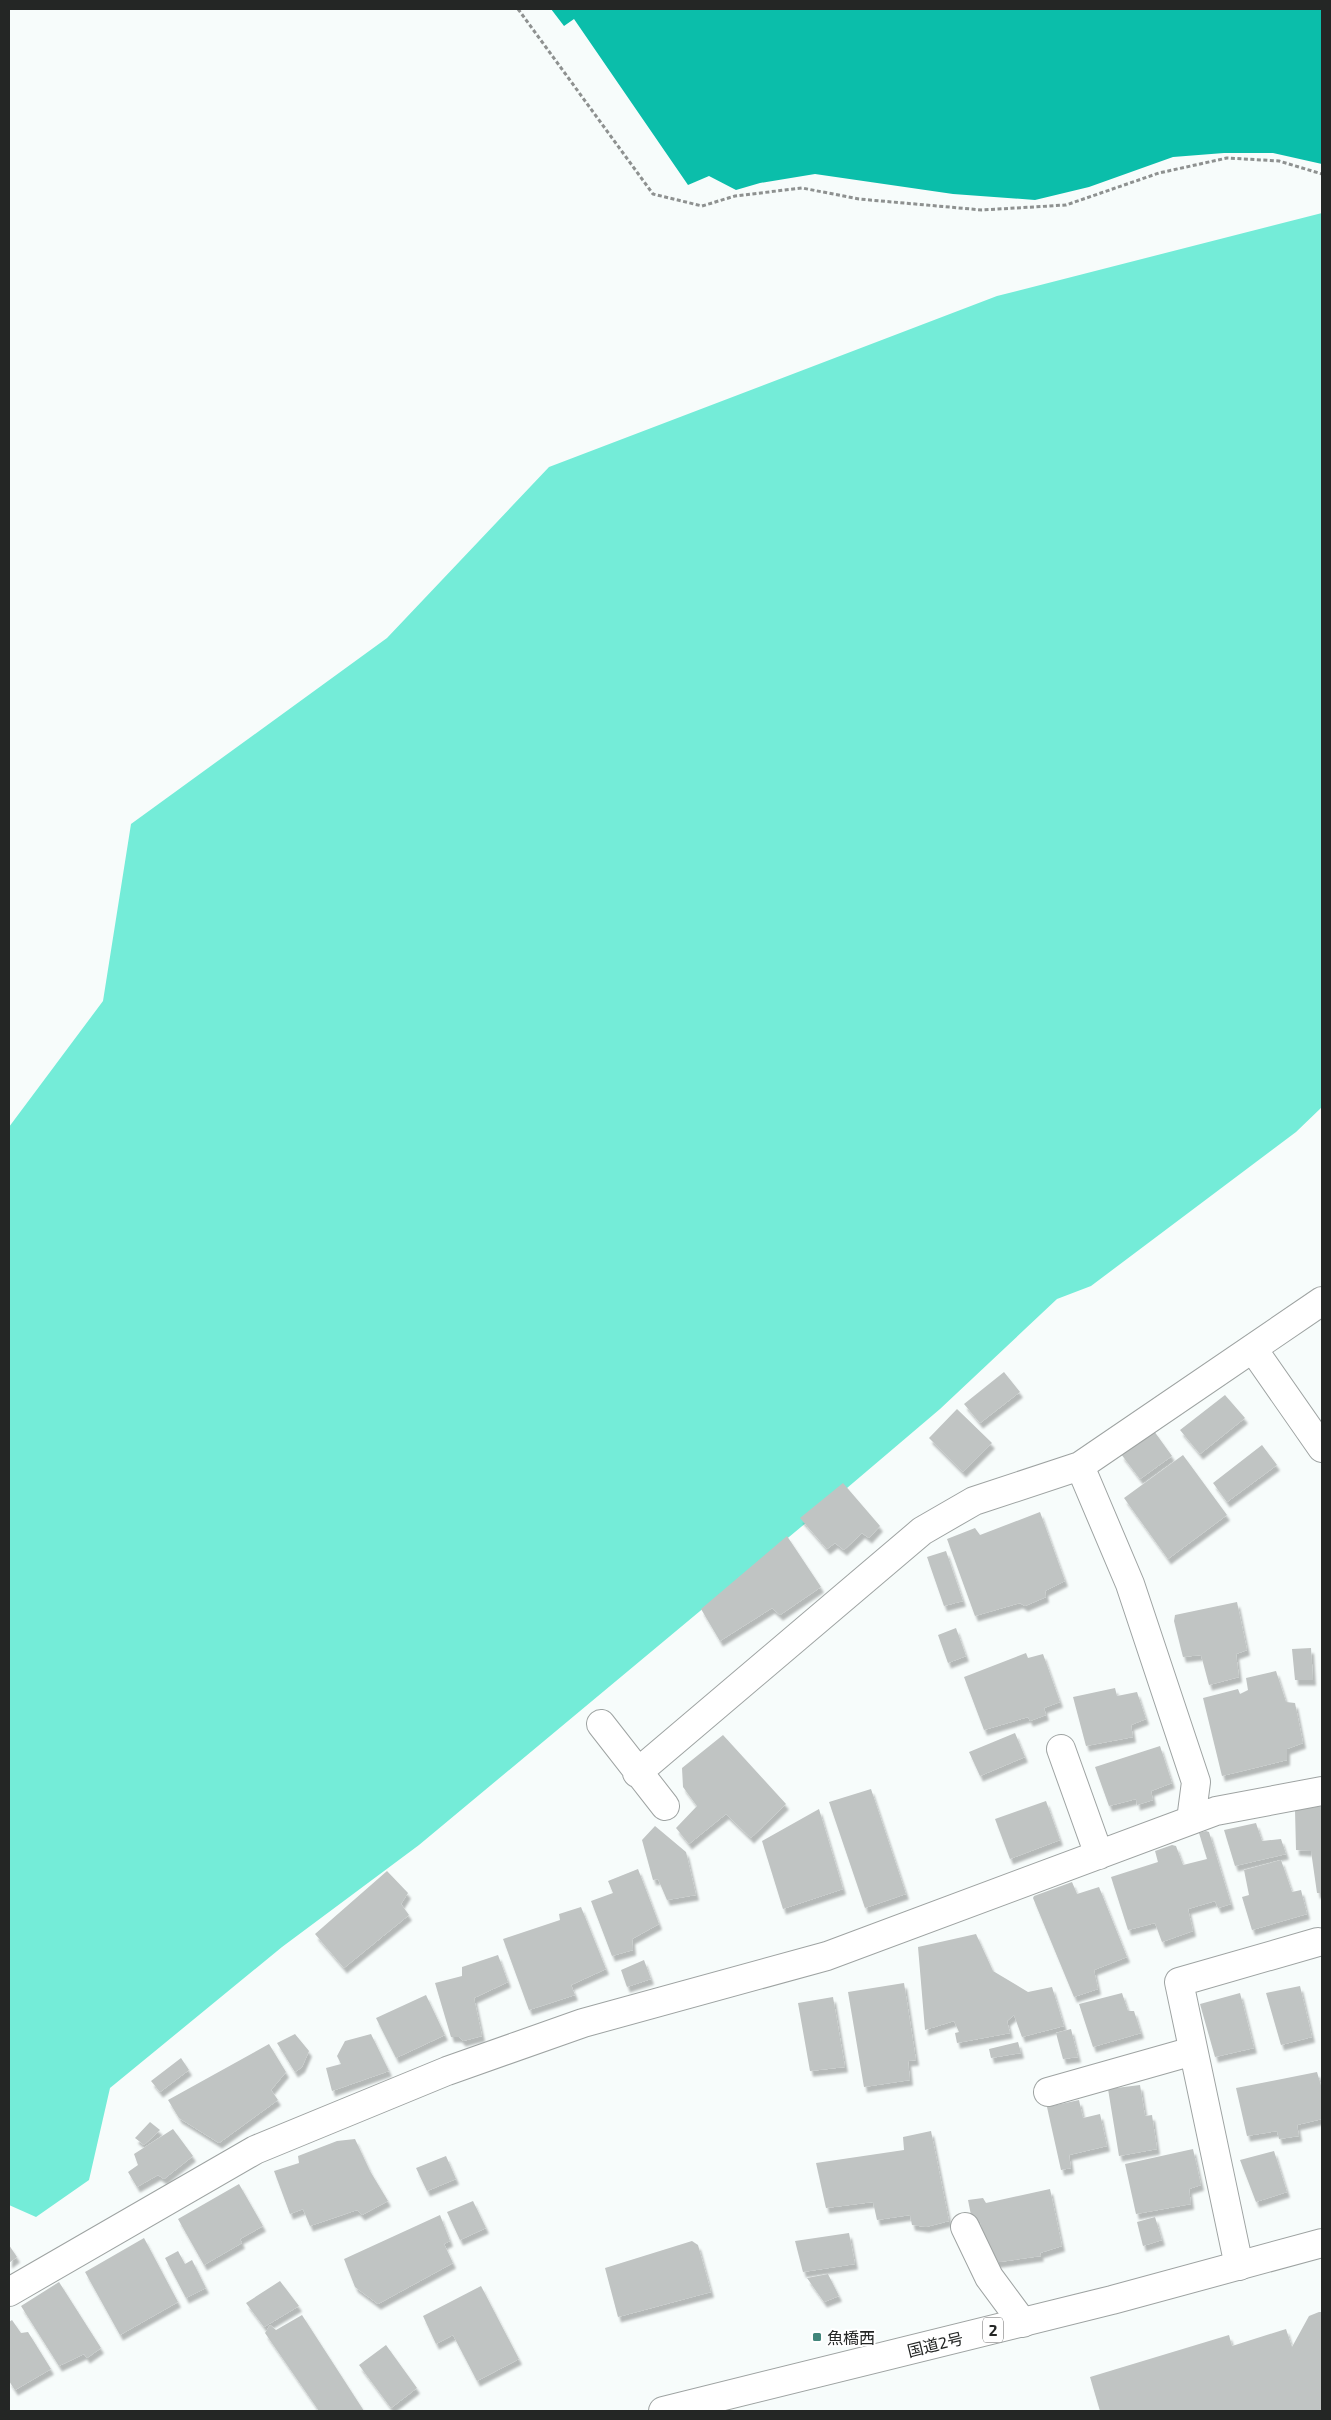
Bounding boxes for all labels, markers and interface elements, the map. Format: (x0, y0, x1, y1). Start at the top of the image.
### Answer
road number: 2 (983, 2318, 1003, 2342)
place label: 魚橋西 (827, 2328, 875, 2347)
street label: 国道2号 (905, 2328, 965, 2360)
marker: 魚橋西 (811, 2331, 823, 2343)

